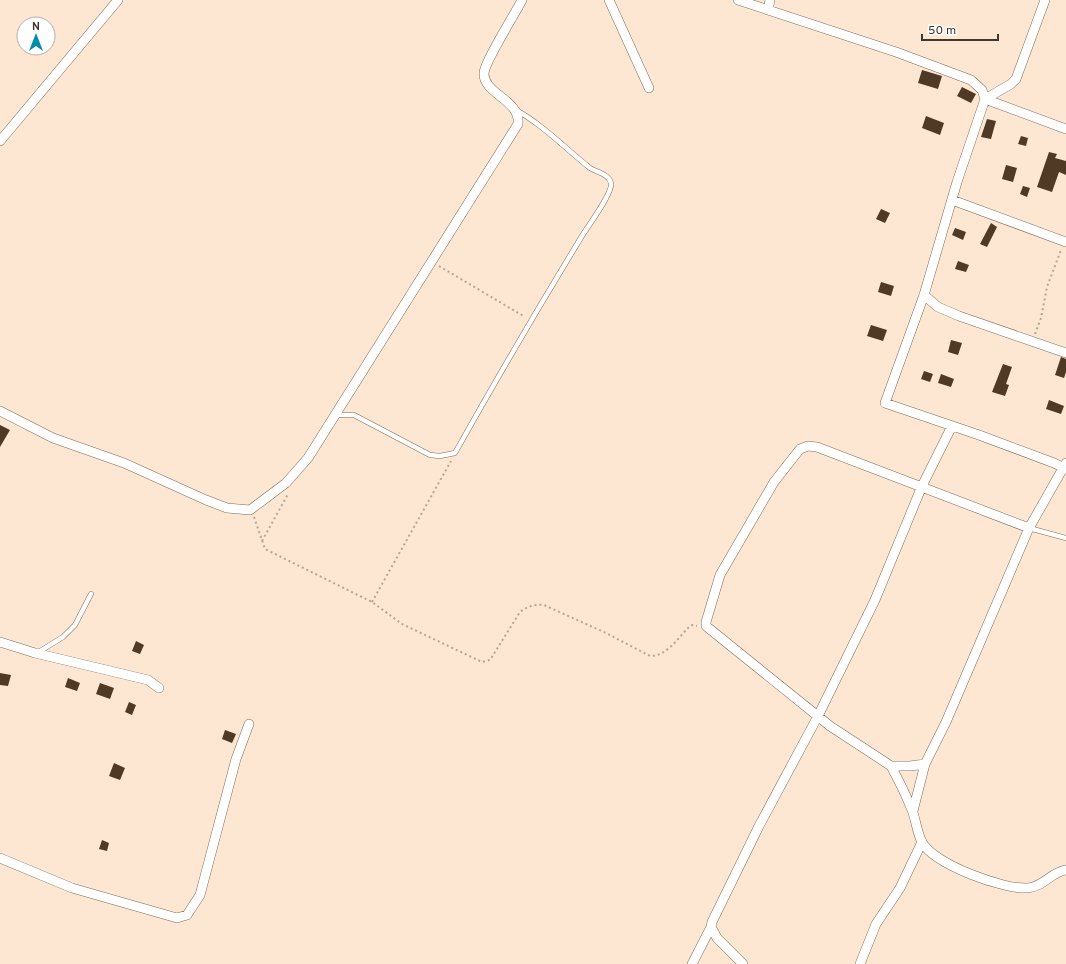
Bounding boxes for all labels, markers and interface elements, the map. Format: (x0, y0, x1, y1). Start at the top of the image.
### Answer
north arrow (16, 16, 56, 56)
scale bar (922, 16, 998, 42)
text: N (32, 20, 40, 34)
text: 50 m (928, 23, 956, 39)

